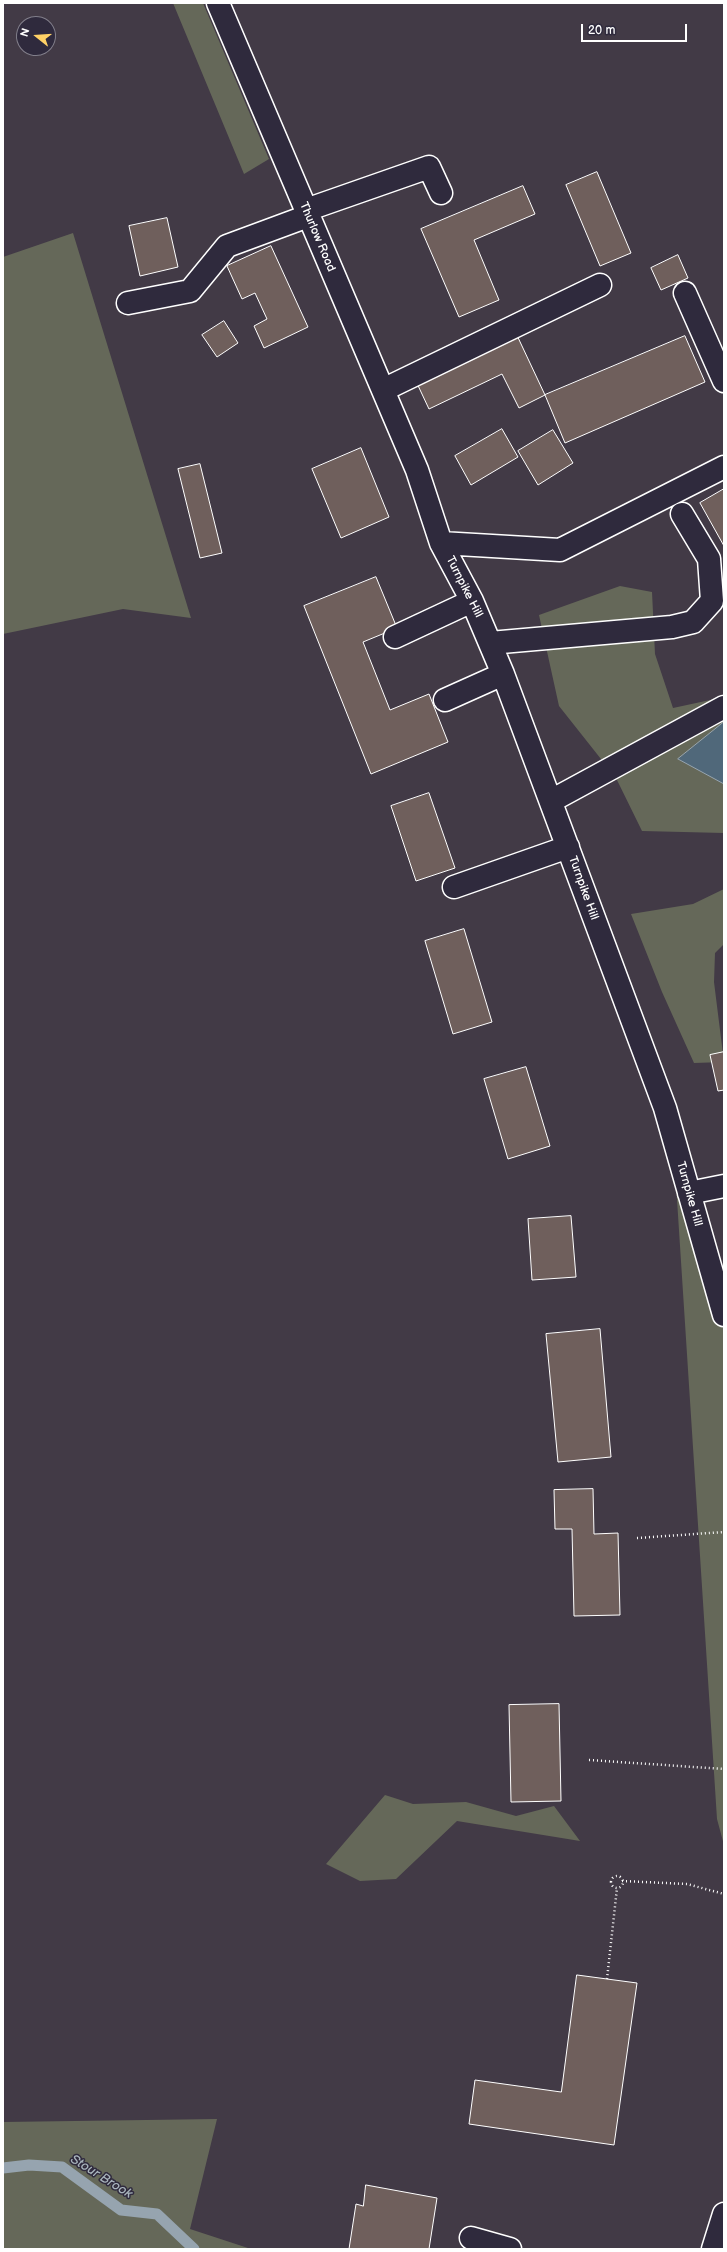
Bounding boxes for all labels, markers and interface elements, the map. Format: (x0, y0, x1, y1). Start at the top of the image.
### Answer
north arrow (16, 16, 56, 56)
scale bar (583, 16, 689, 42)
text: 20 m (588, 23, 615, 38)
text: N (18, 27, 32, 38)
street label: Thurlow Road (296, 200, 338, 274)
street label: Turnpike Hill (442, 554, 486, 620)
street label: Turnpike Hill (565, 854, 601, 922)
street label: Turnpike Hill (673, 1160, 705, 1228)
water label: Stour Brook (67, 2152, 135, 2202)

